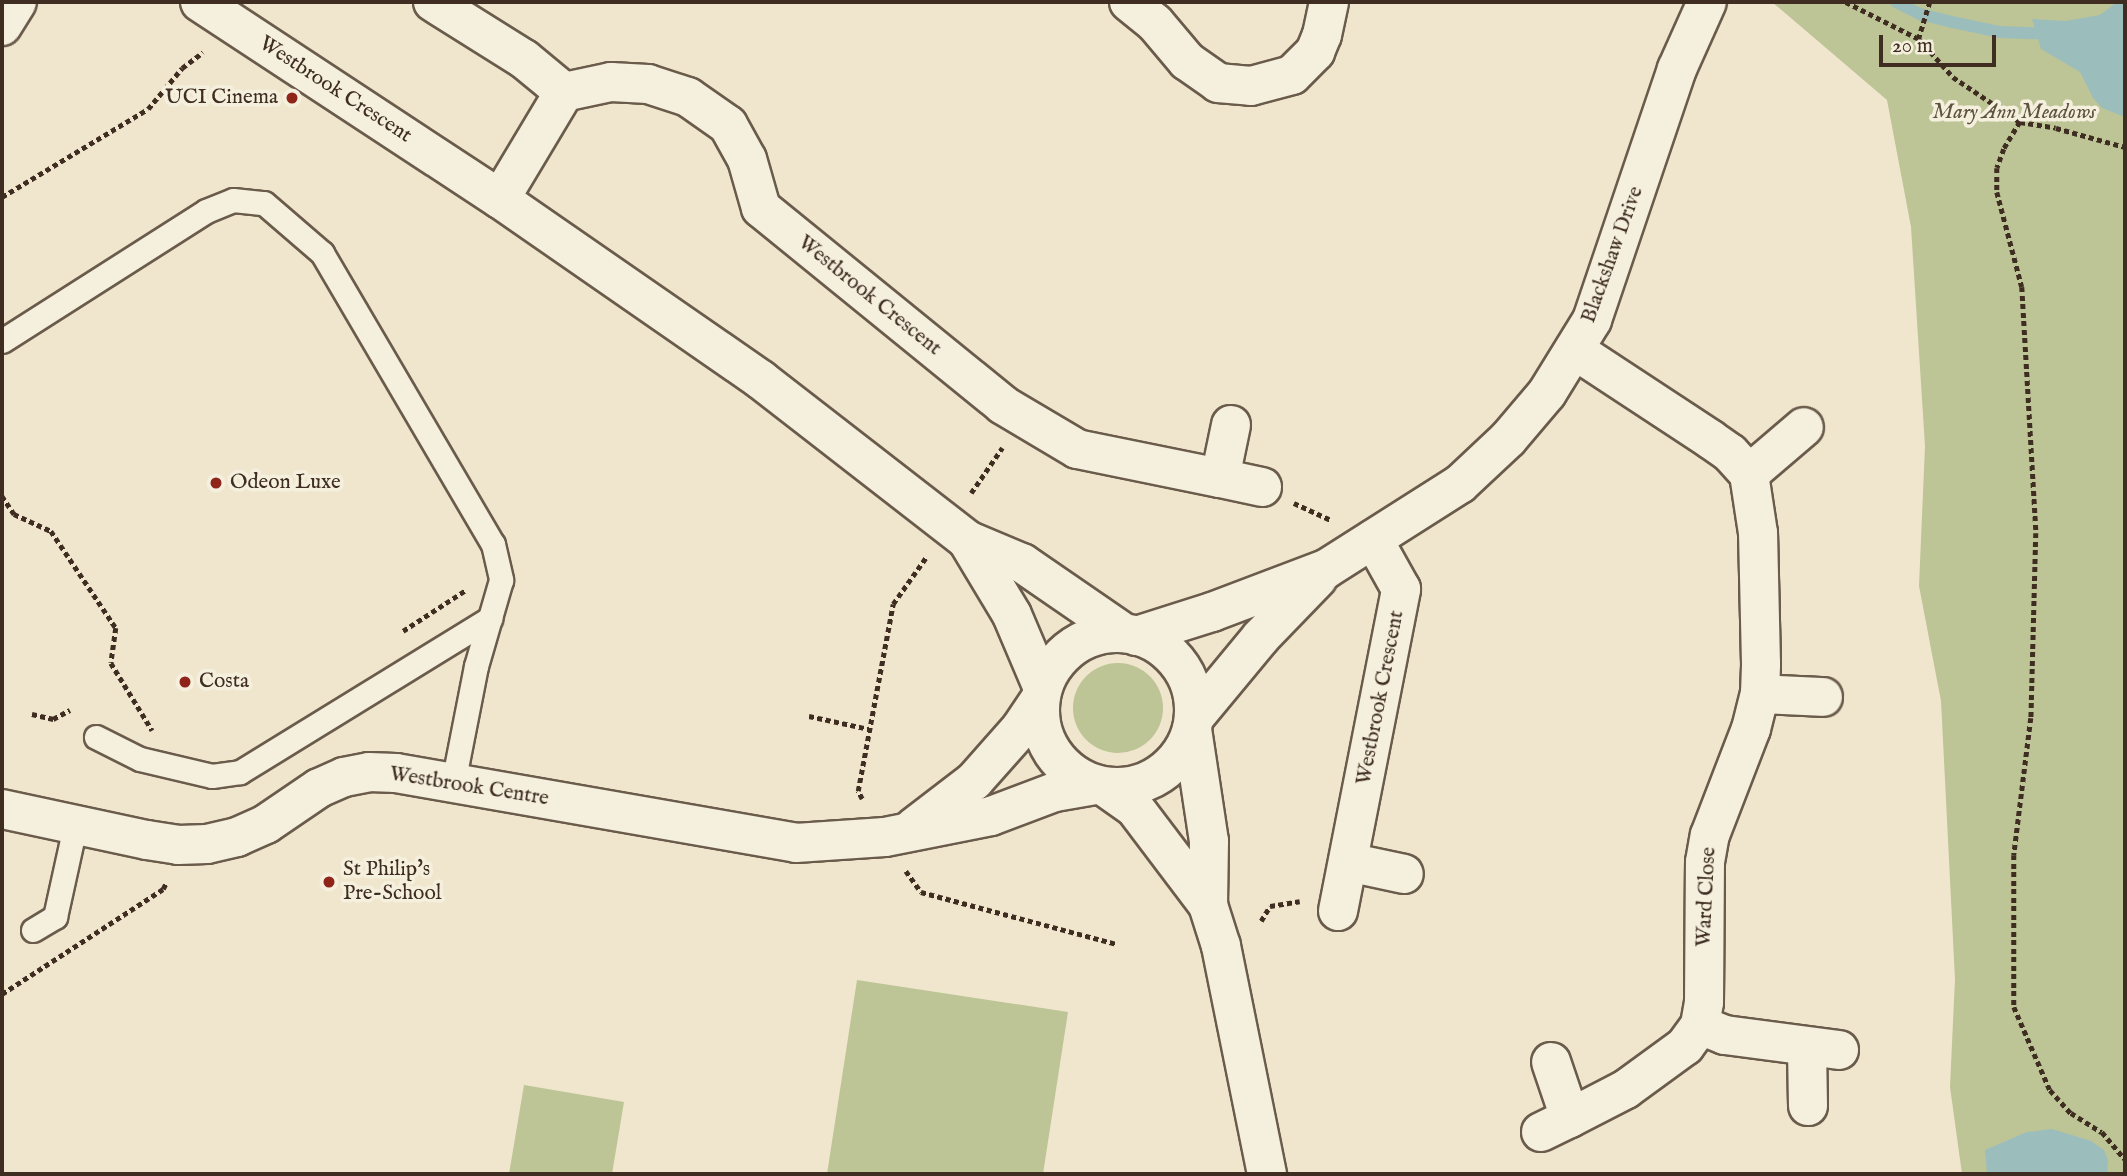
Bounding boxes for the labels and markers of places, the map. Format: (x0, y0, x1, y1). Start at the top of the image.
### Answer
place label: UCI Cinema (165, 85, 278, 111)
marker: UCI Cinema (284, 90, 300, 106)
place label: Odeon Luxe (230, 470, 341, 496)
marker: Odeon Luxe (208, 475, 224, 491)
place label: Costa (199, 669, 249, 695)
marker: Costa (177, 674, 193, 690)
place label: St Philip's Pre-School (343, 857, 441, 907)
marker: St Philip's Pre-School (321, 874, 337, 890)

